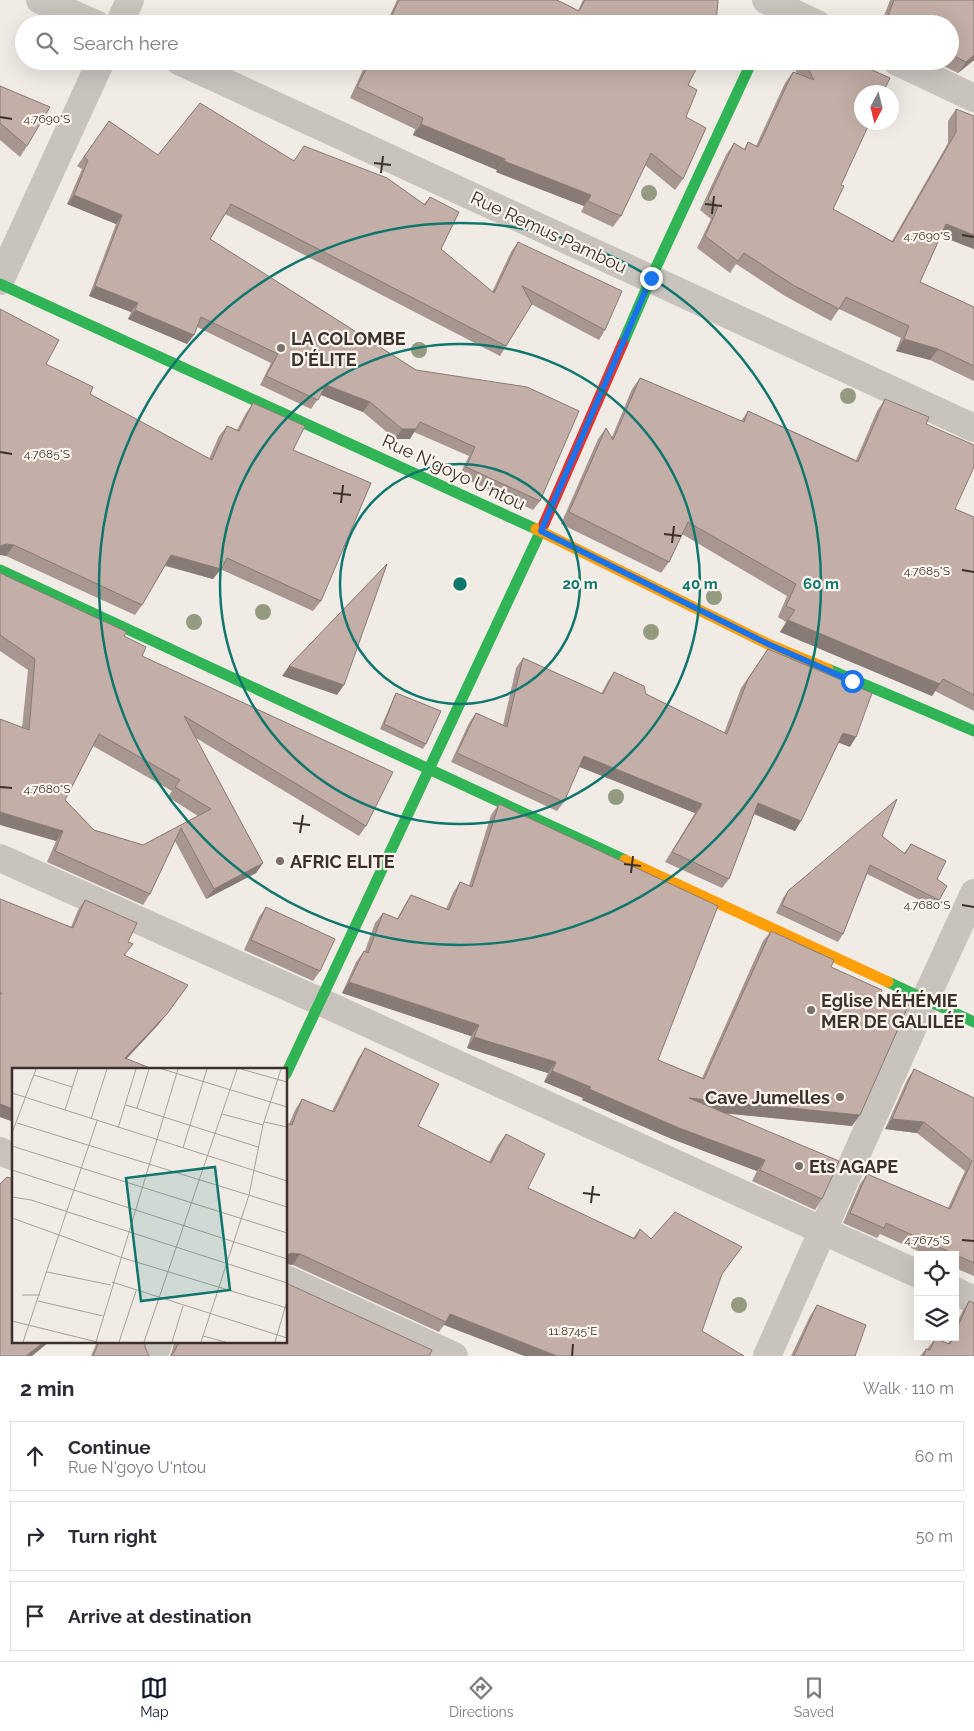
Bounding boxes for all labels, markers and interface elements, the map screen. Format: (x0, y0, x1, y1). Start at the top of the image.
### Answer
search box (15, 15, 959, 70)
icon: search (33, 29, 61, 57)
text: Search here (73, 32, 179, 54)
north arrow (854, 85, 899, 130)
text: 4.7690°S (24, 112, 70, 126)
street label: Rue Remus Pambou (468, 187, 630, 277)
text: 4.7690°S (904, 229, 950, 243)
route end (640, 267, 663, 290)
place label: LA COLOMBE D'ÉLITE (291, 328, 406, 370)
marker: LA COLOMBE D'ÉLITE (275, 342, 287, 354)
street label: Rue N'goyo U'ntou (379, 430, 529, 514)
text: 4.7685°S (24, 447, 70, 461)
text: 4.7685°S (904, 564, 950, 578)
centre of rings (451, 575, 469, 593)
text: 20 m (562, 575, 598, 593)
text: 40 m (682, 575, 718, 593)
text: 60 m (803, 575, 839, 593)
route start (841, 670, 864, 693)
text: 4.7680°S (24, 782, 70, 796)
place label: AFRIC ELITE (290, 851, 395, 872)
marker: AFRIC ELITE (274, 855, 286, 867)
text: 4.7680°S (904, 898, 950, 912)
place label: Eglise NÉHÉMIE MER DE GALILÉE (821, 990, 965, 1032)
marker: Eglise NÉHÉMIE MER DE GALILÉE (805, 1004, 817, 1016)
inset map (12, 1068, 288, 1344)
place label: Cave Jumelles (705, 1087, 830, 1108)
marker: Cave Jumelles (834, 1091, 846, 1103)
place label: Ets AGAPE (809, 1156, 898, 1177)
marker: Ets AGAPE (793, 1160, 805, 1172)
text: 4.7675°S (904, 1233, 950, 1247)
map controls (914, 1251, 959, 1341)
button: locate (914, 1251, 959, 1296)
button: layers (914, 1296, 959, 1341)
text: 11.8745°E (548, 1324, 598, 1338)
text: 2 min (20, 1376, 74, 1401)
text: Walk · 110 m (863, 1379, 954, 1398)
text: Continue (68, 1436, 151, 1458)
icon: ahead (21, 1442, 49, 1470)
text: 60 m (915, 1447, 953, 1466)
text: Rue N'goyo U'ntou (68, 1458, 206, 1477)
icon: right (21, 1522, 49, 1550)
text: Turn right (68, 1525, 157, 1547)
text: 50 m (916, 1527, 953, 1546)
icon: arrive (21, 1602, 49, 1630)
text: Arrive at destination (68, 1605, 252, 1627)
tab: Map (140, 1674, 169, 1720)
tab: Directions (449, 1674, 514, 1720)
tab: Saved (794, 1674, 834, 1720)

